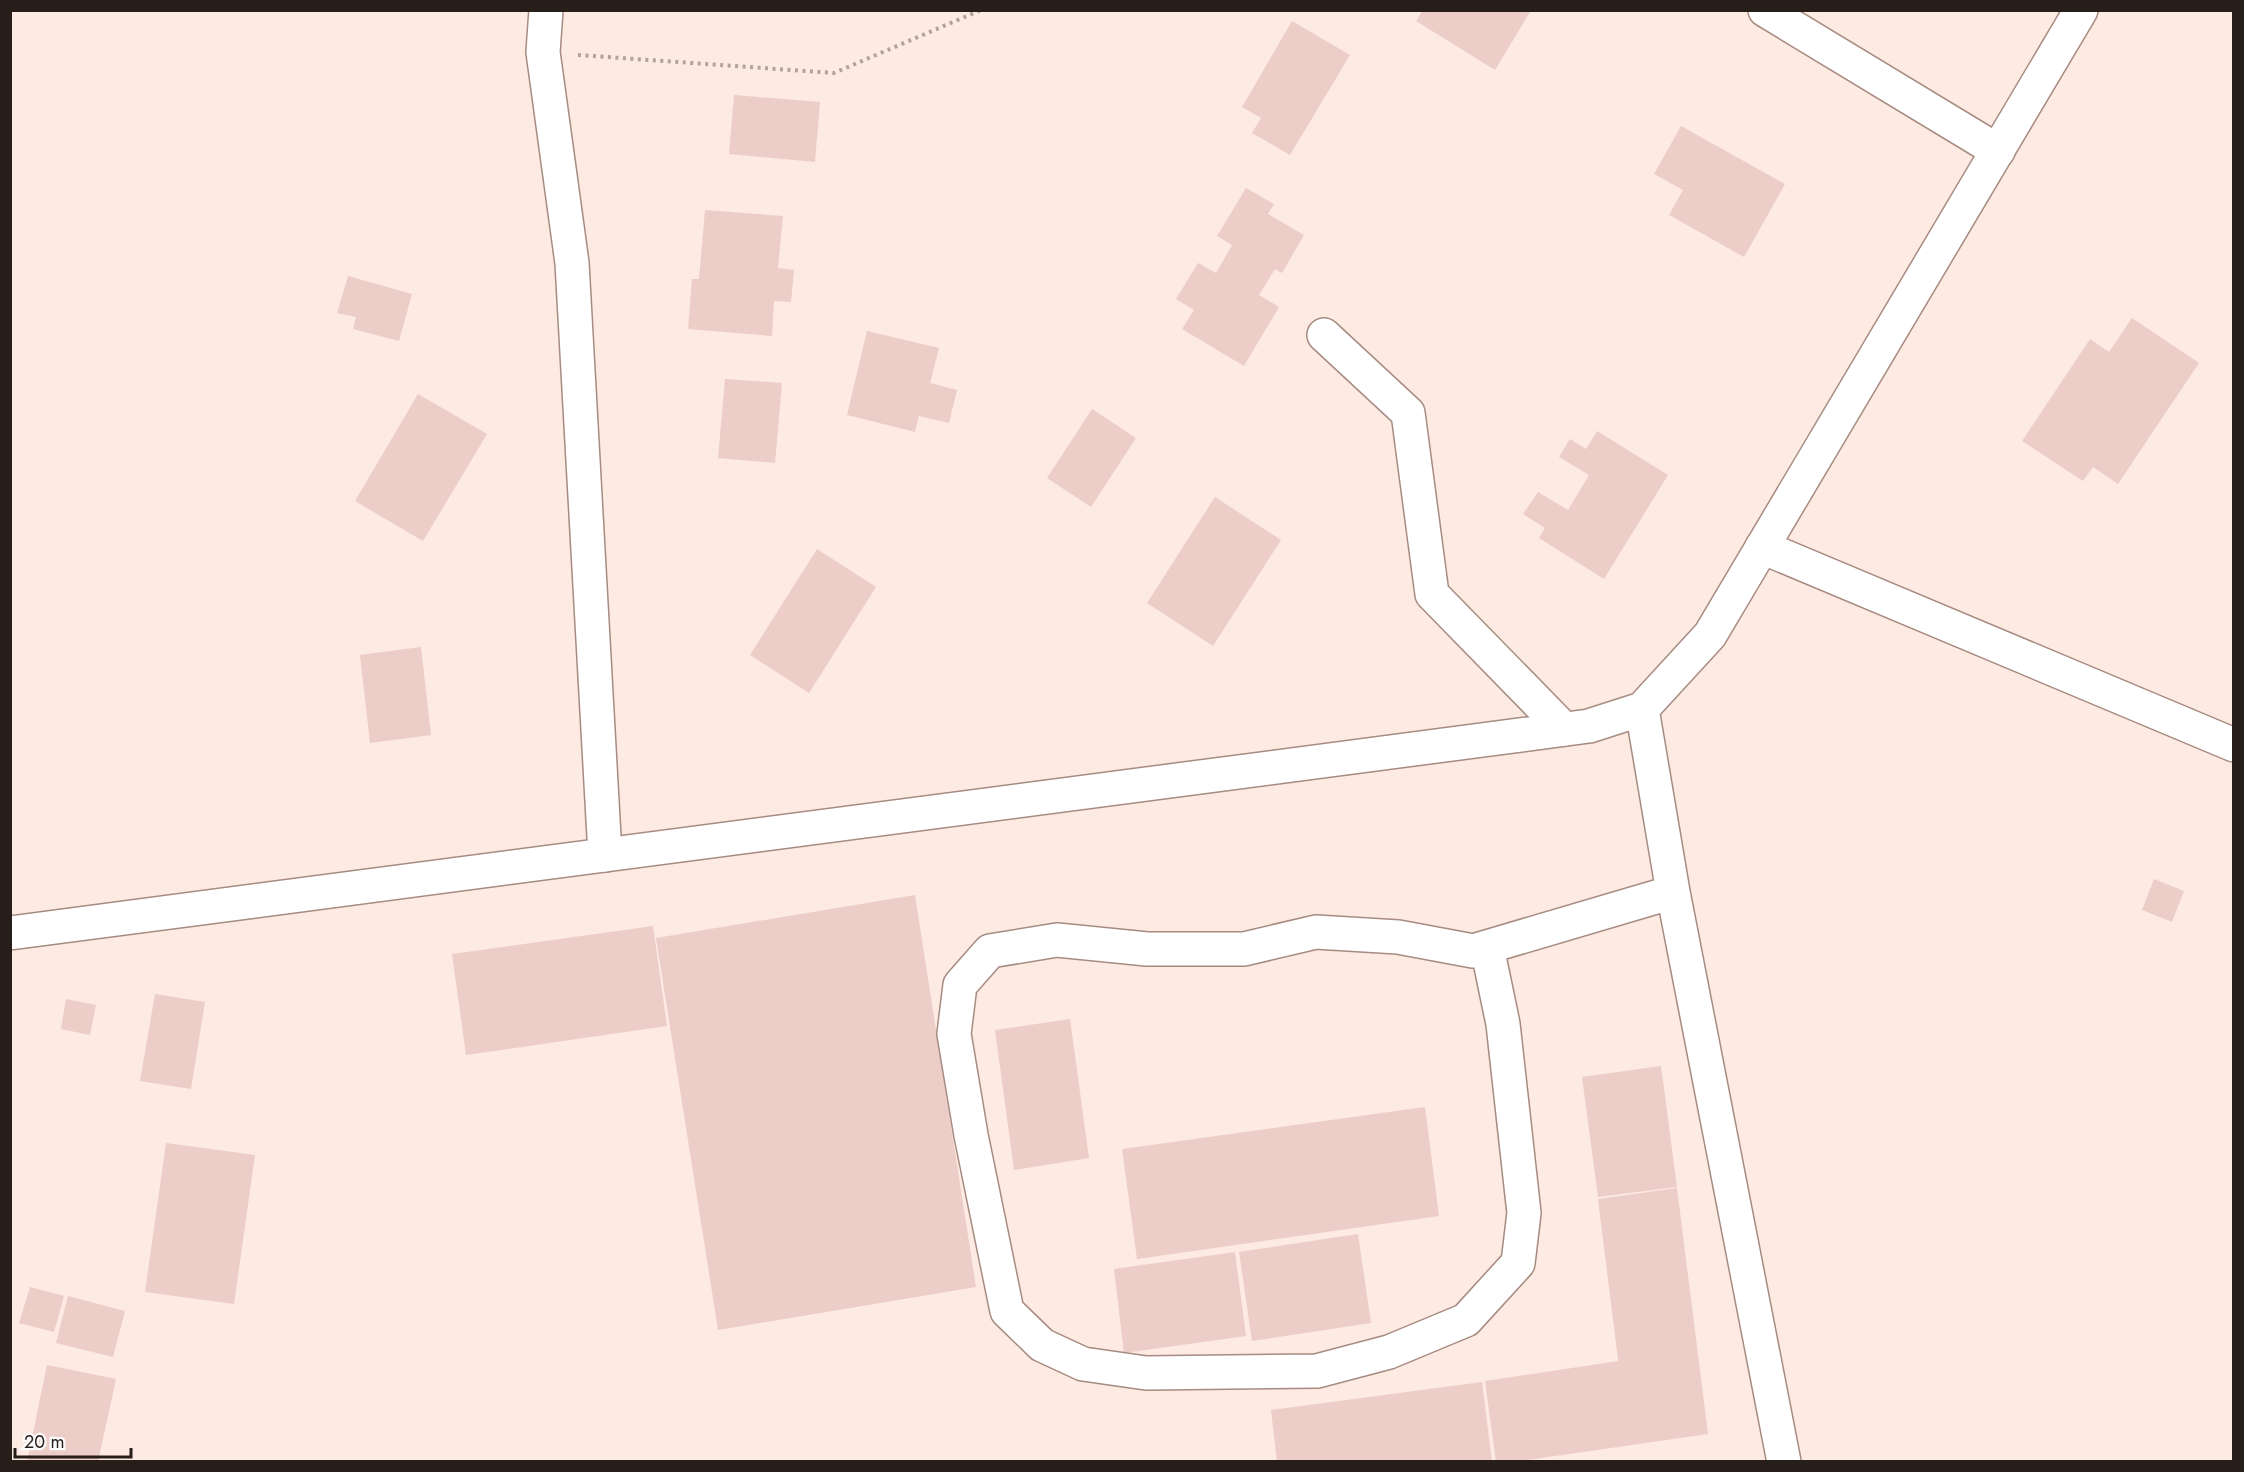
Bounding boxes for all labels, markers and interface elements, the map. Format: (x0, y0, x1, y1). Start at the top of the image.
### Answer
scale bar (15, 1421, 130, 1459)
text: 20 m (24, 1429, 64, 1455)

